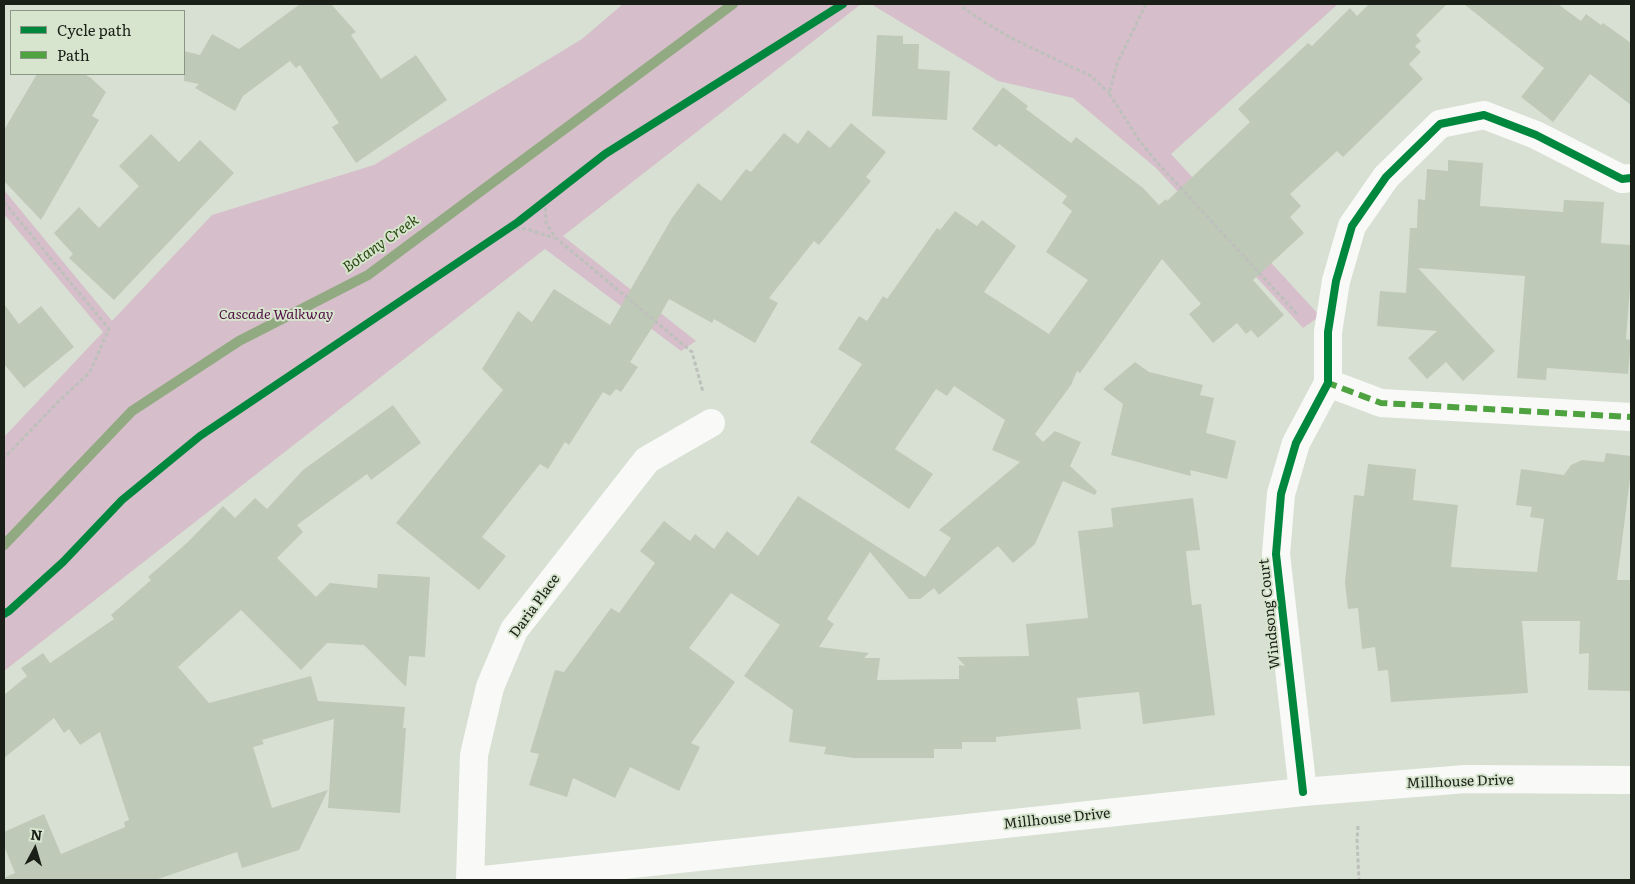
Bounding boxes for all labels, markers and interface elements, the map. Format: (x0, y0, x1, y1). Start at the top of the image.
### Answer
legend (10, 10, 185, 75)
text: Cycle path (57, 18, 131, 41)
text: Path (57, 43, 90, 66)
water label: Botany Creek (339, 211, 423, 277)
park label: Cascade Walkway (219, 307, 333, 323)
street label: Windsong Court (1256, 558, 1284, 670)
street label: Daria Place (506, 571, 564, 641)
street label: Millhouse Drive (1406, 772, 1514, 792)
street label: Millhouse Drive (1003, 805, 1111, 833)
north arrow (10, 824, 60, 874)
text: N (30, 824, 43, 845)

